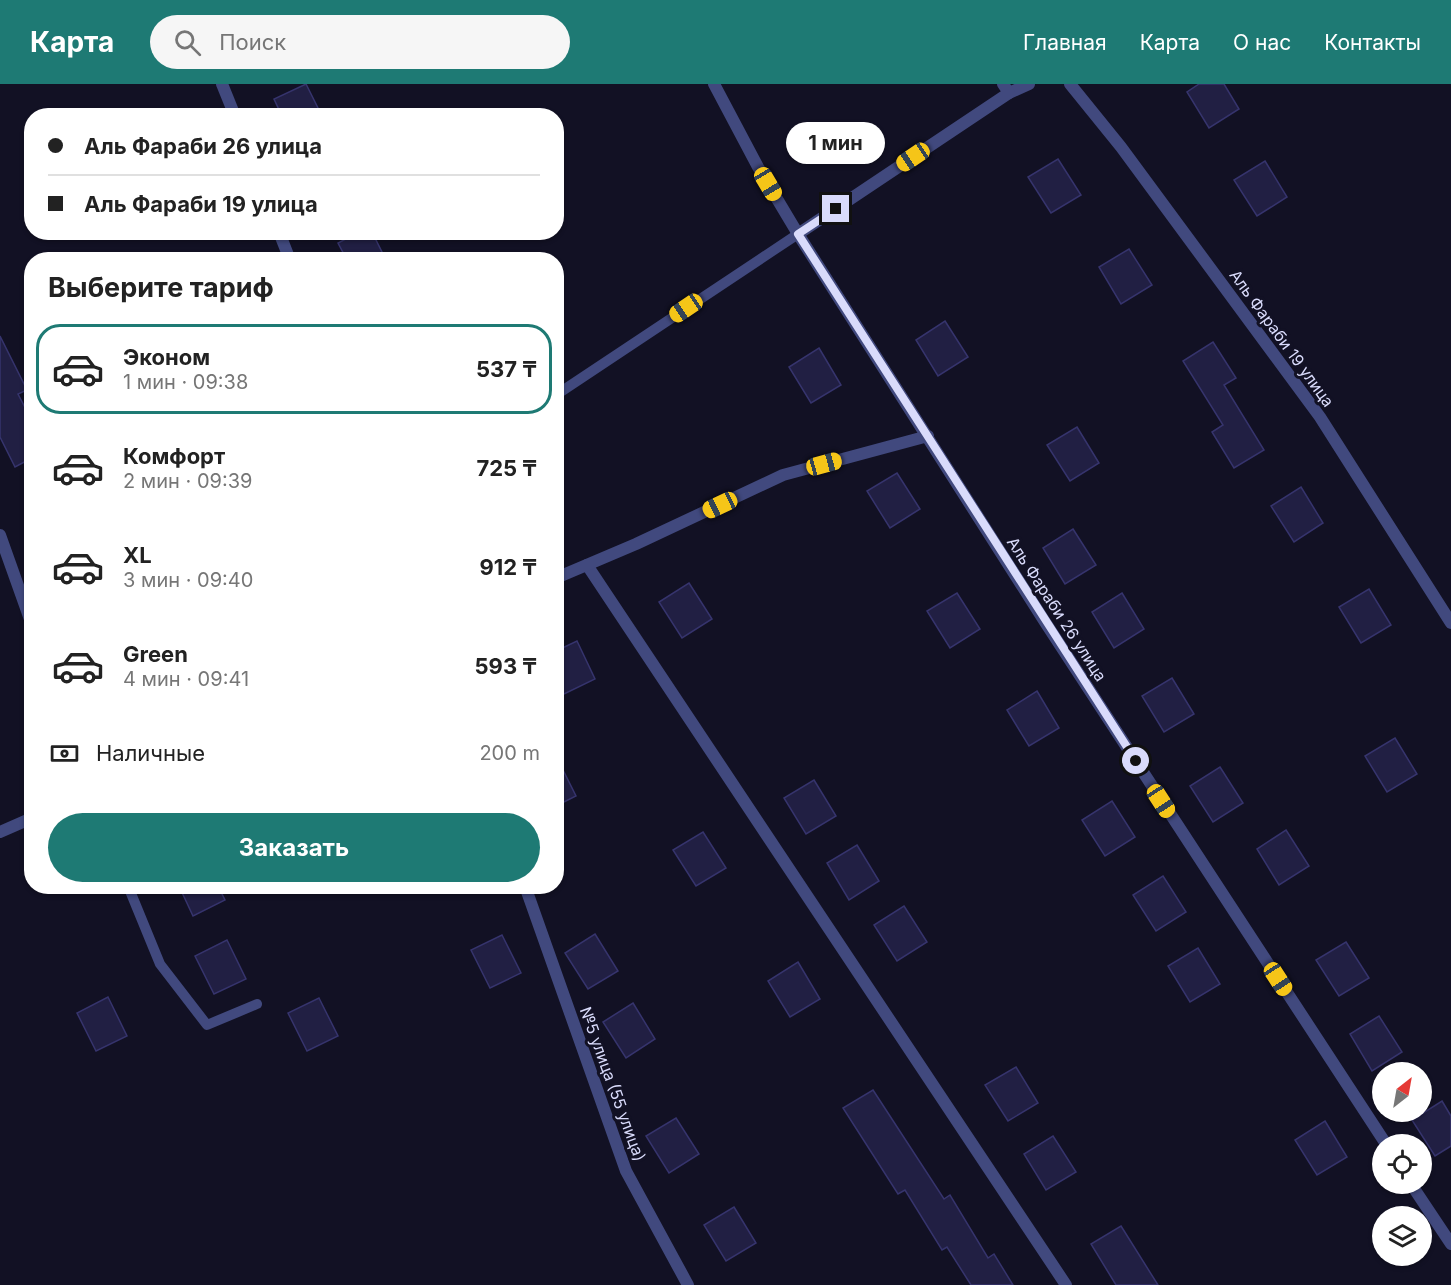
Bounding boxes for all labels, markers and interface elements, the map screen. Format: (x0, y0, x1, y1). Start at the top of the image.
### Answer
search box (150, 15, 570, 69)
text: Карта (30, 25, 114, 59)
icon: search (171, 26, 204, 59)
text: Поиск (219, 29, 286, 55)
text: Главная (1023, 30, 1107, 55)
text: Карта (1140, 30, 1200, 55)
text: О нас (1233, 30, 1291, 55)
text: Контакты (1324, 30, 1421, 55)
callout: 1 мин (786, 122, 886, 164)
text: 1 мин (808, 131, 863, 155)
text: Аль Фараби 26 улица (84, 133, 322, 159)
car (893, 139, 933, 175)
car (751, 164, 785, 204)
text: Аль Фараби 19 улица (84, 191, 318, 217)
route end (822, 195, 849, 222)
street label: Аль Фараби 19 улица (1226, 266, 1338, 410)
text: Выберите тариф (48, 271, 274, 304)
car (666, 290, 706, 326)
icon: car (51, 342, 105, 396)
text: Эконом (123, 344, 210, 370)
text: 537 ₸ (476, 356, 537, 382)
text: 1 мин · 09:38 (123, 370, 248, 394)
icon: car (51, 441, 105, 495)
text: Комфорт (123, 443, 225, 469)
car (804, 451, 844, 477)
text: 725 ₸ (476, 455, 537, 481)
text: 2 мин · 09:39 (123, 469, 252, 493)
car (700, 489, 740, 521)
street label: Аль Фараби 26 улица (1003, 533, 1111, 685)
icon: car (51, 540, 105, 594)
text: XL (123, 542, 152, 568)
text: 912 ₸ (479, 554, 537, 580)
text: 3 мин · 09:40 (123, 568, 253, 592)
icon: car (51, 639, 105, 693)
text: Green (123, 641, 188, 667)
text: 593 ₸ (475, 653, 537, 679)
text: 4 мин · 09:41 (123, 667, 249, 691)
icon: cash (48, 737, 81, 770)
text: Наличные (96, 740, 205, 766)
text: 200 m (479, 741, 540, 765)
route start (1122, 747, 1149, 774)
car (1144, 781, 1178, 821)
button: Заказать (48, 813, 540, 882)
car (1261, 959, 1295, 999)
street label: №5 улица (55 улица) (576, 1004, 650, 1164)
north arrow (1372, 1062, 1432, 1122)
map controls (1372, 1062, 1432, 1266)
button: locate (1372, 1134, 1432, 1194)
button: layers (1372, 1206, 1432, 1266)

